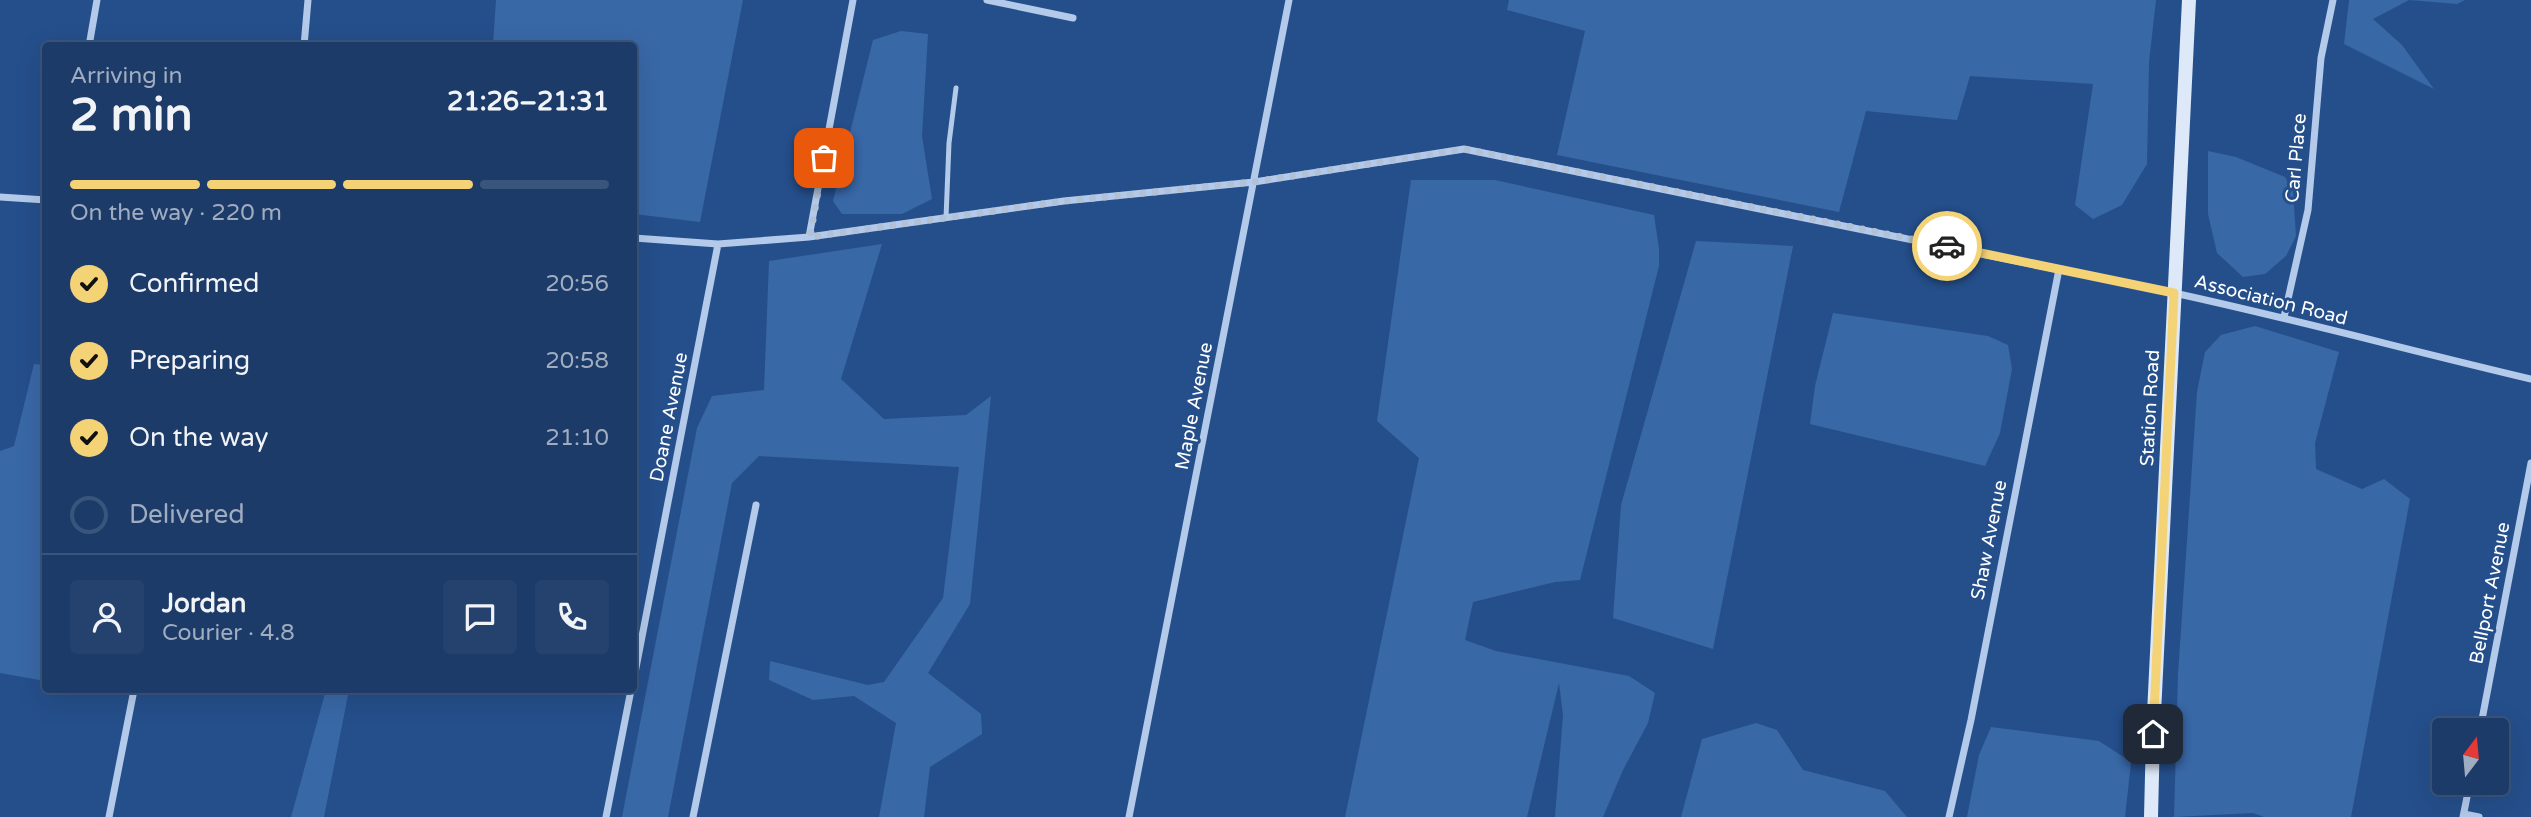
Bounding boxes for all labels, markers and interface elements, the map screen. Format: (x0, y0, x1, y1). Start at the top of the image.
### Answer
text: Arriving in (70, 62, 183, 90)
text: 21:26–21:31 (447, 86, 609, 117)
text: 2 min (70, 88, 193, 143)
street label: Carl Place (2281, 112, 2311, 204)
pin (794, 128, 854, 188)
icon: bag (805, 139, 843, 177)
text: On the way · 220 m (70, 199, 282, 227)
courier (1912, 211, 1982, 281)
icon: car (1928, 227, 1966, 265)
icon: check (70, 265, 108, 303)
text: Confirmed (129, 268, 259, 299)
text: 20:56 (545, 270, 609, 298)
street label: Association Road (2192, 270, 2350, 330)
street label: Maple Avenue (1171, 340, 1217, 472)
icon: check (70, 342, 108, 380)
text: Preparing (129, 345, 250, 376)
text: 20:58 (545, 347, 609, 375)
street label: Station Road (2136, 349, 2164, 467)
street label: Doane Avenue (646, 350, 692, 484)
icon: check (70, 419, 108, 457)
text: On the way (129, 422, 269, 453)
text: 21:10 (545, 424, 609, 452)
street label: Shaw Avenue (1967, 478, 2011, 602)
text: Delivered (129, 499, 245, 530)
street label: Bellport Avenue (2465, 520, 2515, 666)
button: person (70, 580, 144, 654)
button: chat (443, 580, 517, 654)
button: phone (535, 580, 609, 654)
text: Jordan (162, 588, 246, 619)
text: Courier · 4.8 (162, 619, 295, 647)
pin (2123, 704, 2183, 764)
icon: home (2134, 715, 2172, 753)
north arrow (2432, 718, 2510, 794)
map controls (2432, 718, 2509, 795)

